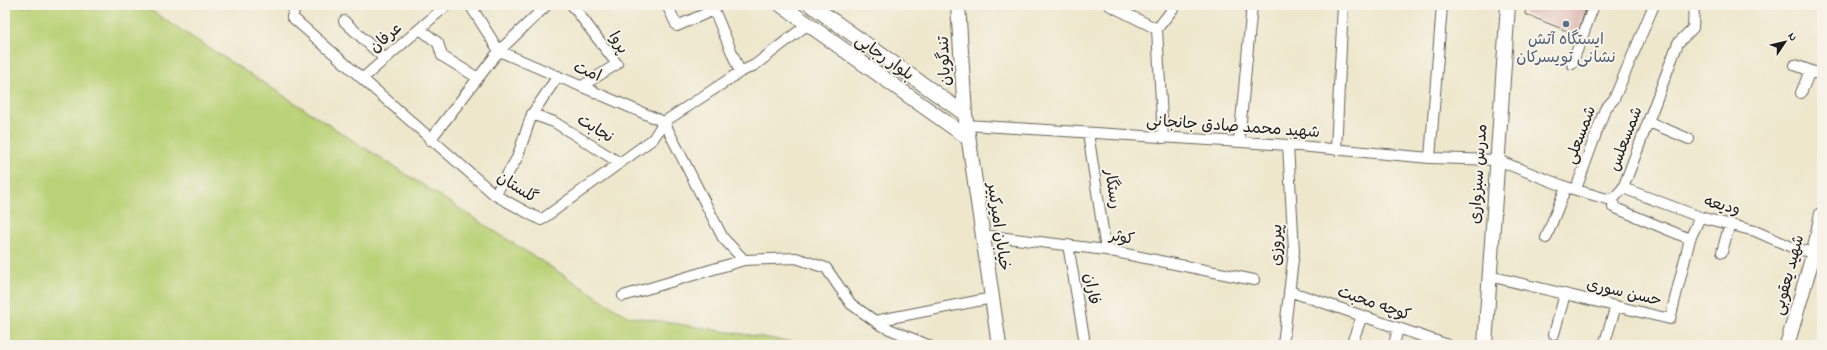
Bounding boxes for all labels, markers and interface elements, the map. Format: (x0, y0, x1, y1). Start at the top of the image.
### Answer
street label: عرفان (364, 17, 408, 59)
marker: ایستگاه آتش نشانی تویسرکان (1561, 19, 1571, 29)
north arrow (1765, 22, 1805, 62)
street label: پروا (602, 27, 634, 59)
place label: ایستگاه آتش نشانی تویسرکان (1516, 28, 1616, 70)
street label: بلوار رجایی (850, 29, 918, 87)
text: N (1784, 29, 1801, 44)
street label: تندگویان (932, 35, 958, 87)
street label: امت (569, 55, 605, 89)
street label: شمسعلی (1559, 102, 1603, 168)
street label: شمسعلس (1603, 103, 1649, 175)
street label: نجابت (572, 108, 618, 150)
street label: شهید محمد صادق جانجانی (1145, 109, 1321, 145)
street label: مدرس سبزواری (1464, 123, 1494, 225)
street label: گلستان (492, 166, 542, 210)
street label: رستگار (1097, 166, 1127, 211)
street label: خیابان امیرکبیر (980, 180, 1016, 272)
street label: ودیعه (1701, 190, 1743, 222)
street label: کوثر (1106, 224, 1136, 252)
street label: پیروزی (1265, 224, 1289, 266)
street label: شهید یعقوبی (1767, 232, 1811, 318)
street label: فاران (1076, 271, 1106, 307)
street label: حسن سوری (1584, 273, 1664, 313)
street label: کوچه محبت (1334, 280, 1414, 328)

